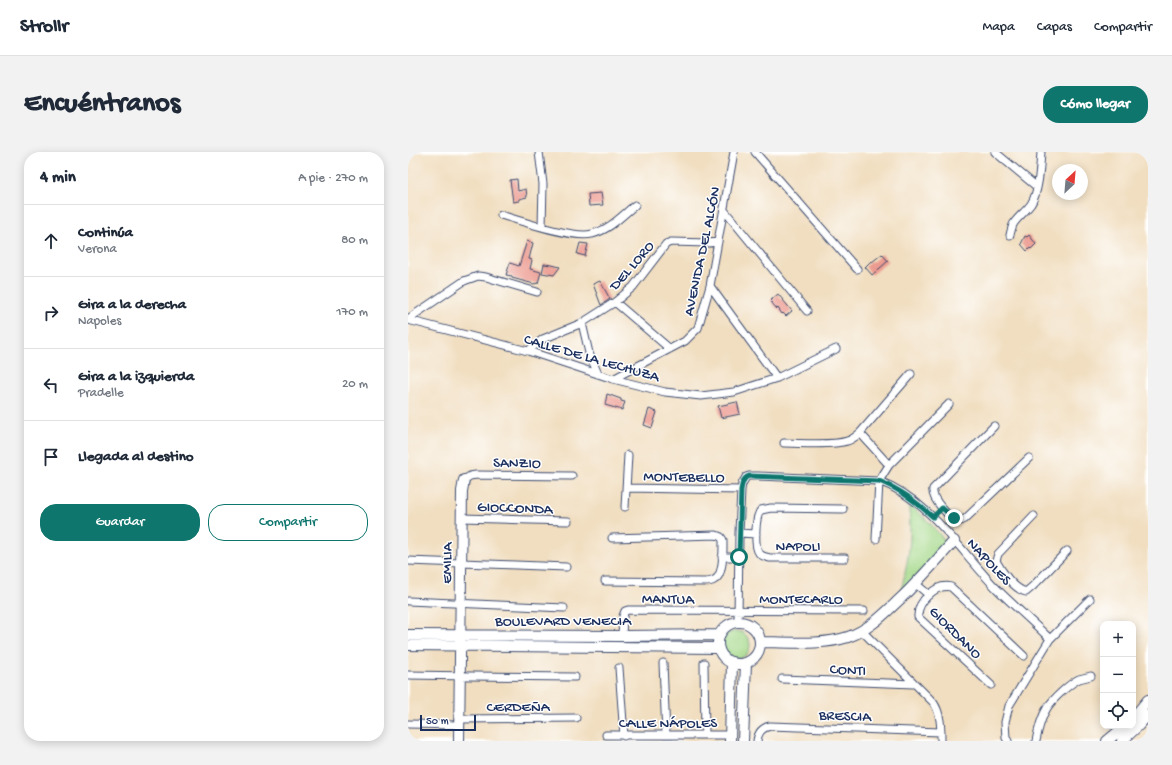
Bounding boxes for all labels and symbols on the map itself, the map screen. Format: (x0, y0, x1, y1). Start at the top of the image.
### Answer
north arrow (1052, 164, 1088, 200)
street label: AVENIDA DEL ALCÓN (680, 185, 725, 318)
street label: DEL LORO (606, 238, 659, 295)
street label: CALLE DE LA LECHUZA (522, 331, 662, 387)
street label: SANZIO (493, 455, 541, 473)
street label: MONTEBELLO (643, 468, 725, 488)
street label: GIOCCONDA (477, 499, 554, 519)
route end (945, 509, 963, 527)
street label: NAPOLES (962, 535, 1015, 590)
street label: NAPOLI (775, 538, 821, 556)
street label: EMILIA (439, 541, 457, 584)
route start (730, 548, 748, 566)
street label: MANTUA (642, 591, 695, 609)
street label: MONTECARLO (759, 591, 843, 609)
street label: GIORDANO (924, 603, 985, 664)
street label: BOULEVARD VENECIA (494, 613, 632, 631)
street label: CONTI (829, 661, 867, 681)
street label: CERDEÑA (486, 699, 551, 717)
street label: BRESCIA (817, 707, 873, 727)
scale bar (420, 713, 476, 732)
street label: CALLE NÁPOLES (619, 715, 717, 733)

